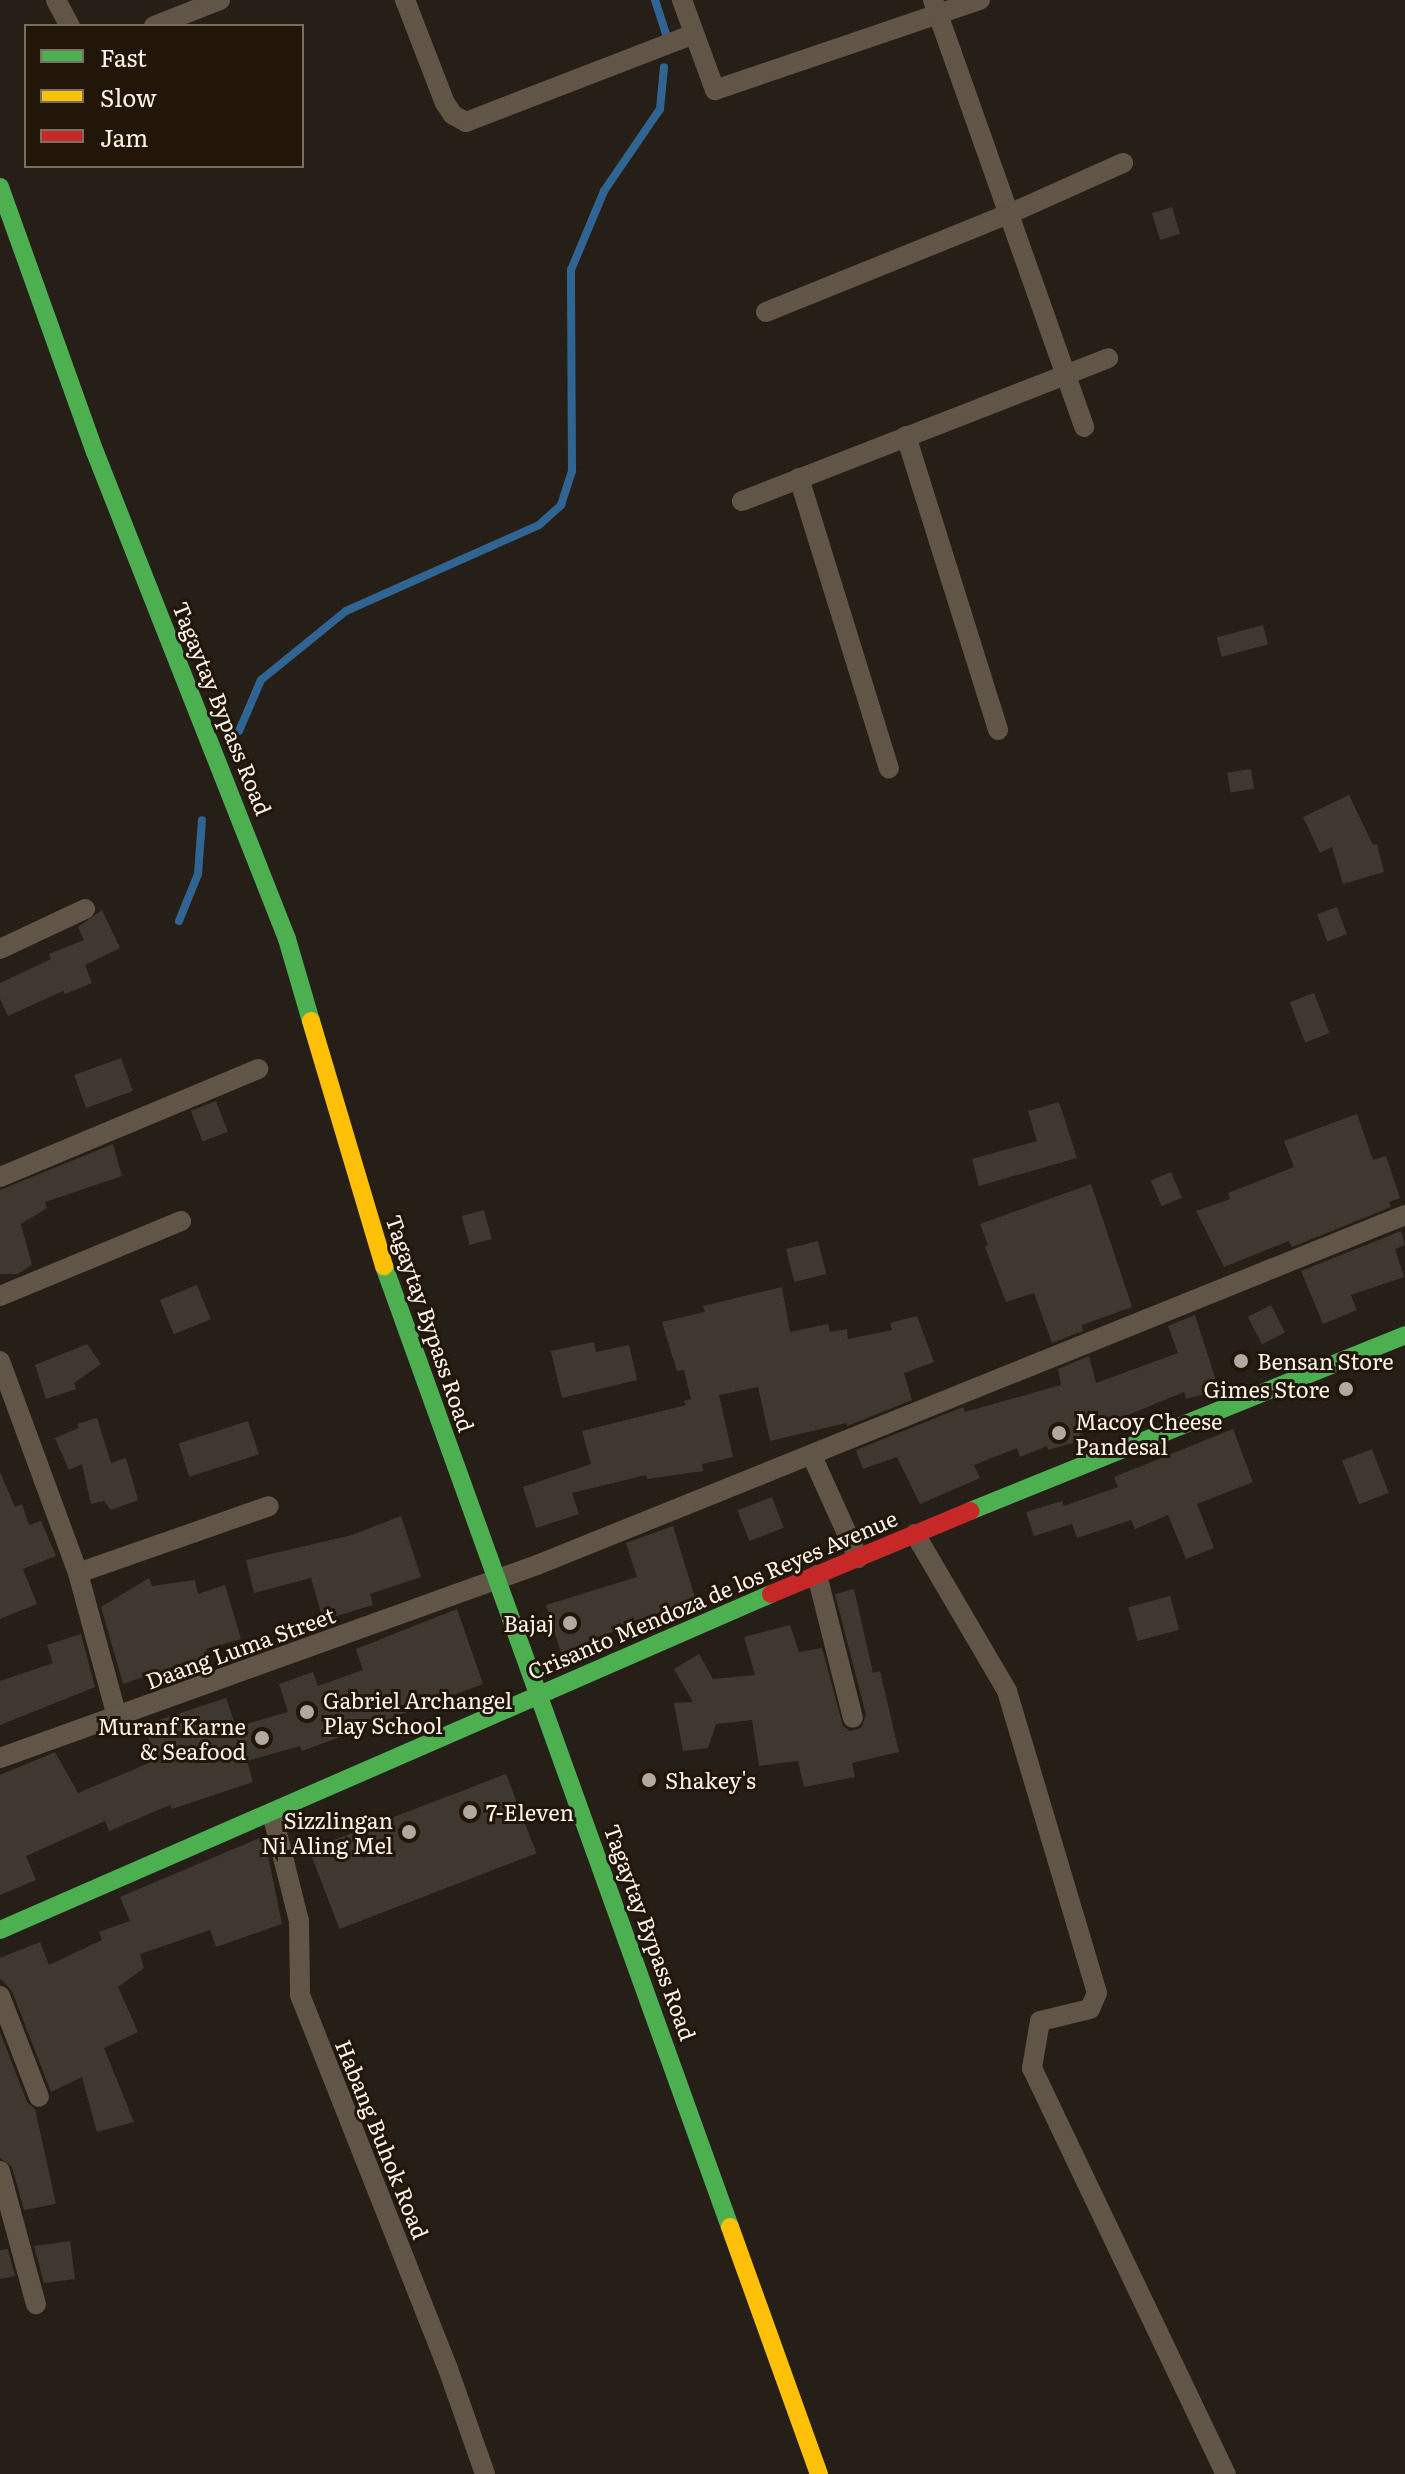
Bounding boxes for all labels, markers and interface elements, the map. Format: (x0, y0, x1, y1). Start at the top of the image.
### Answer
legend (24, 24, 304, 168)
text: Fast (100, 39, 147, 74)
text: Slow (100, 79, 157, 114)
text: Jam (100, 119, 148, 154)
street label: Tagaytay Bypass Road (168, 597, 278, 819)
street label: Tagaytay Bypass Road (381, 1211, 481, 1435)
place label: Bensan Store (1257, 1348, 1394, 1374)
marker: Bensan Store (1232, 1352, 1250, 1370)
place label: Gimes Store (1204, 1376, 1330, 1402)
marker: Gimes Store (1337, 1380, 1355, 1398)
place label: Macoy Cheese Pandesal (1075, 1407, 1222, 1458)
marker: Macoy Cheese Pandesal (1050, 1424, 1068, 1442)
street label: Crisanto Mendoza de los Reyes Avenue (523, 1504, 901, 1684)
street label: Daang Luma Street (142, 1600, 338, 1694)
place label: Bajaj (503, 1610, 554, 1636)
marker: Bajaj (561, 1614, 579, 1632)
place label: Gabriel Archangel Play School (323, 1686, 512, 1738)
marker: Gabriel Archangel Play School (298, 1703, 316, 1721)
place label: Muranf Karne & Seafood (97, 1712, 246, 1764)
marker: Muranf Karne & Seafood (253, 1729, 271, 1747)
place label: Shakey's (665, 1767, 756, 1793)
marker: Shakey's (640, 1771, 658, 1789)
place label: 7-Eleven (486, 1799, 574, 1825)
marker: 7-Eleven (461, 1803, 479, 1821)
place label: Sizzlingan Ni Aling Mel (261, 1806, 393, 1858)
street label: Tagaytay Bypass Road (600, 1820, 702, 2044)
marker: Sizzlingan Ni Aling Mel (400, 1823, 418, 1841)
street label: Habang Buhok Road (331, 2036, 435, 2242)

